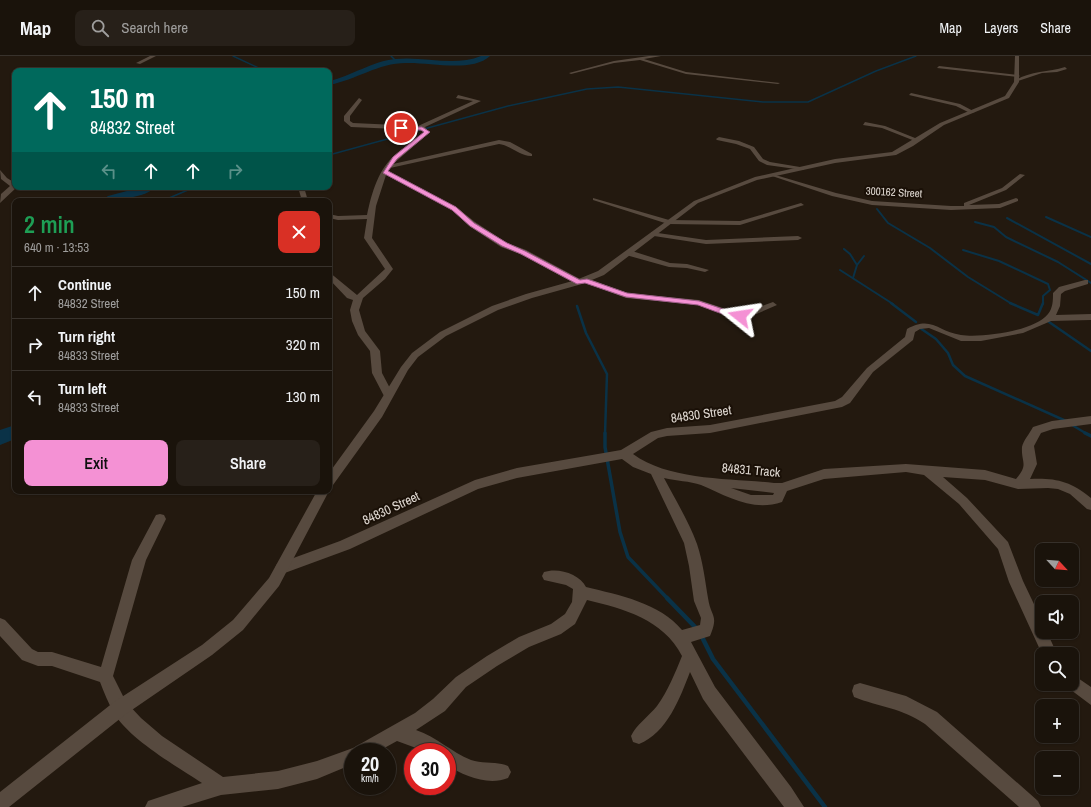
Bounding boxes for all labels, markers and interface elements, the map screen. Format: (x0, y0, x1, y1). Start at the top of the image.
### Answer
search box (75, 10, 355, 46)
text: Map (20, 15, 51, 41)
icon: search (89, 17, 111, 39)
text: Search here (121, 17, 188, 38)
text: Map (940, 19, 962, 37)
text: Layers (984, 19, 1018, 37)
text: Share (1040, 19, 1071, 37)
text: 150 m (90, 79, 155, 117)
icon: ahead (24, 84, 76, 136)
pin (384, 111, 418, 145)
text: 84832 Street (90, 115, 175, 140)
icon: arrive (390, 117, 412, 139)
icon: left (98, 160, 120, 182)
icon: ahead (140, 160, 162, 182)
icon: ahead (182, 160, 204, 182)
icon: right (224, 160, 246, 182)
street label: 300162 Street (865, 184, 923, 200)
text: 2 min (24, 208, 75, 240)
button: close (278, 211, 320, 253)
text: 640 m · 13:53 (24, 239, 89, 256)
text: Continue (58, 274, 111, 295)
icon: ahead (24, 282, 46, 304)
text: 150 m (286, 282, 320, 303)
text: 84832 Street (58, 295, 119, 312)
position arrow (719, 295, 761, 337)
text: Turn right (58, 326, 115, 347)
icon: right (24, 334, 46, 356)
text: 320 m (286, 334, 320, 355)
text: 84833 Street (58, 347, 119, 364)
text: Turn left (58, 378, 106, 399)
icon: left (24, 386, 46, 408)
text: 130 m (286, 386, 320, 407)
text: 84833 Street (58, 399, 119, 416)
street label: 84830 Street (670, 401, 732, 427)
button: Exit (24, 440, 168, 486)
button: Share (176, 440, 320, 486)
street label: 84831 Track (721, 459, 782, 481)
street label: 84830 Street (360, 487, 422, 529)
north arrow (1035, 543, 1079, 587)
map controls (1035, 543, 1079, 795)
button: sound (1035, 595, 1079, 639)
button: search (1035, 647, 1079, 691)
button: + (1035, 699, 1079, 743)
speed limit sign: 30 (404, 743, 456, 795)
text: 20 (361, 750, 379, 777)
button: − (1035, 751, 1079, 795)
text: km/h (361, 772, 379, 785)

